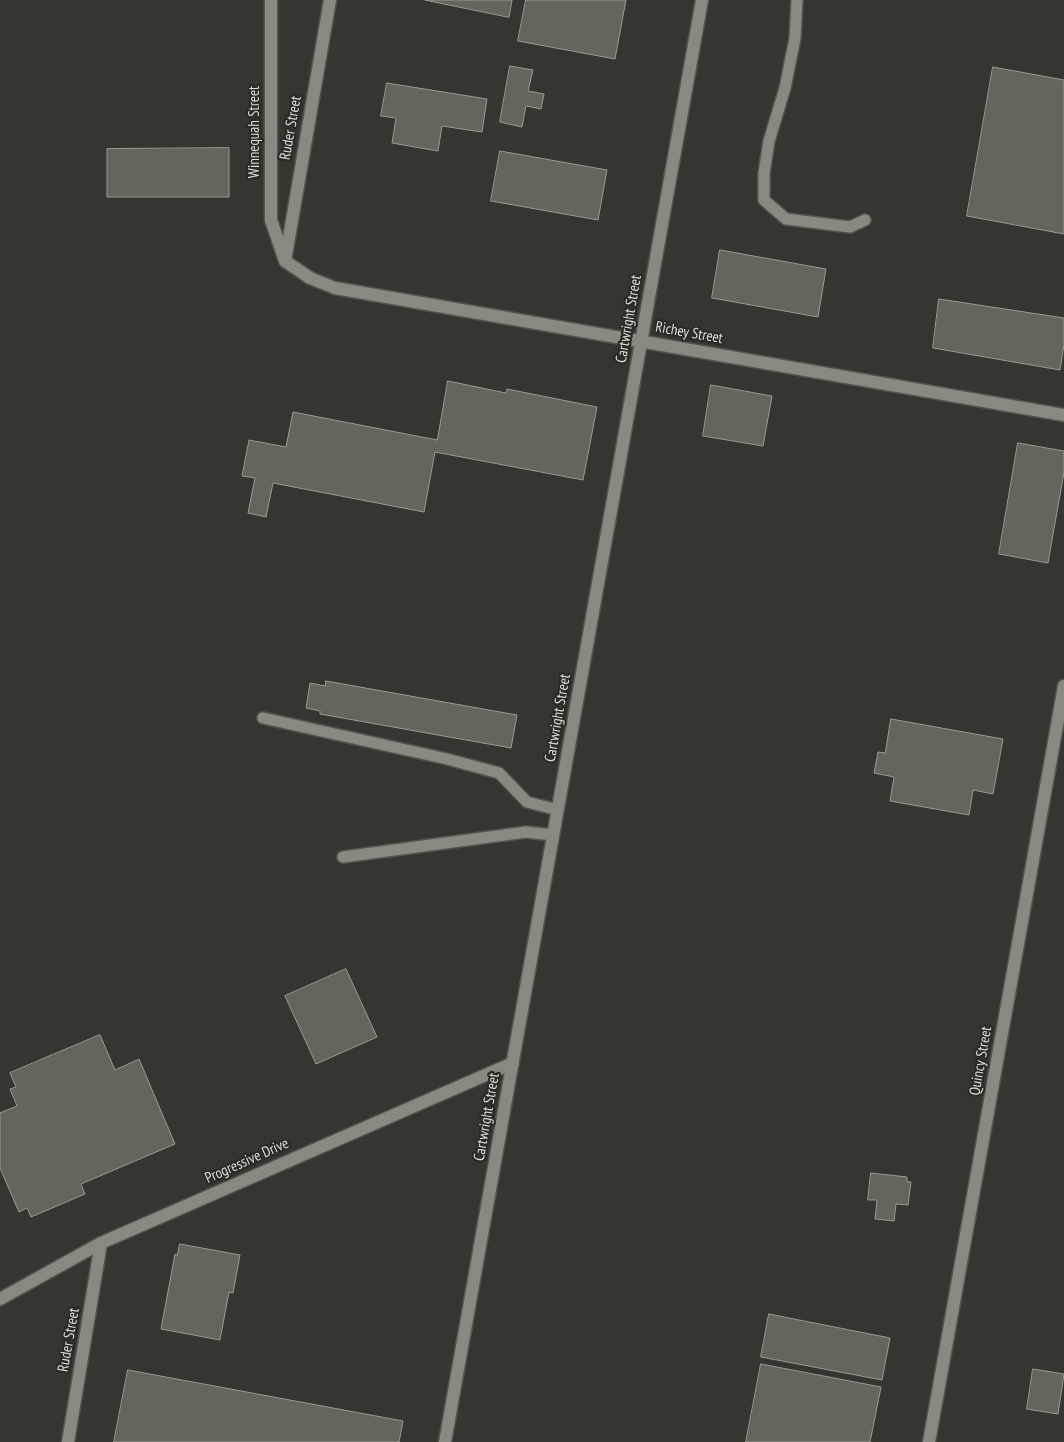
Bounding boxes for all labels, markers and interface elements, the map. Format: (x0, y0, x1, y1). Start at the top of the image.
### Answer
street label: Winnequah Street (246, 86, 264, 178)
street label: Ruder Street (277, 95, 305, 161)
street label: Cartwright Street (612, 274, 646, 364)
street label: Richey Street (654, 318, 724, 348)
street label: Cartwright Street (541, 673, 575, 763)
street label: Quincy Street (966, 1025, 996, 1097)
street label: Cartwright Street (470, 1072, 504, 1162)
street label: Progressive Drive (202, 1135, 292, 1187)
street label: Ruder Street (55, 1307, 83, 1373)

